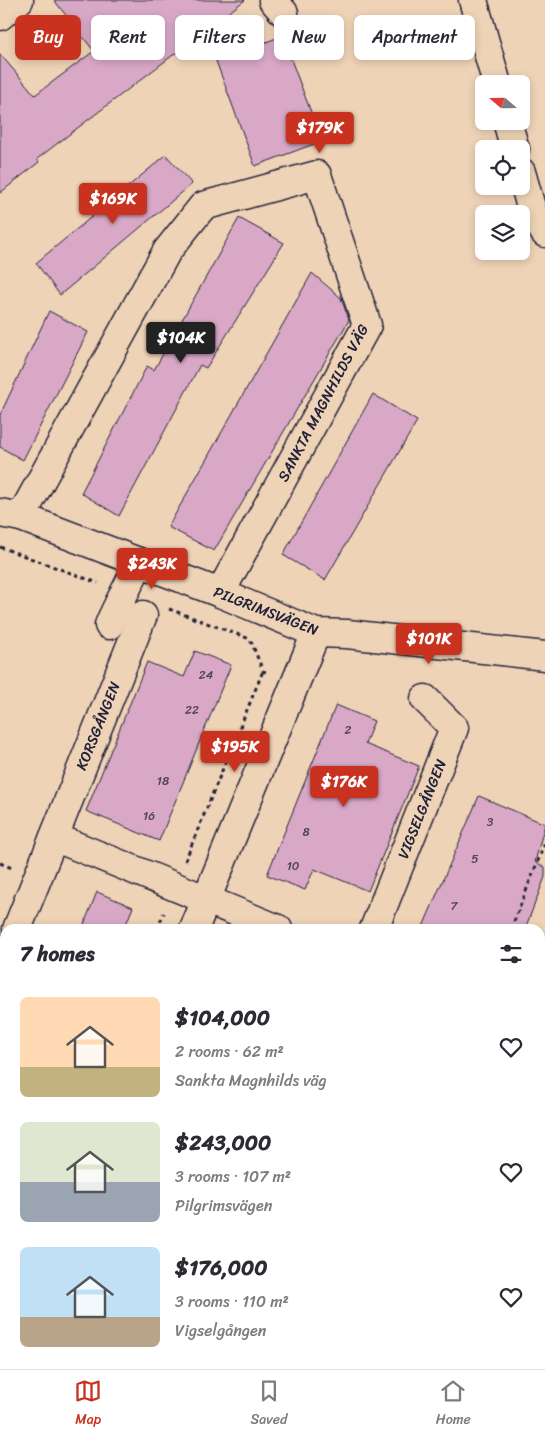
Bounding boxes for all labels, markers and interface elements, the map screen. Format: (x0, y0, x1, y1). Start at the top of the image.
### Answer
chip: Buy (15, 15, 81, 60)
chip: Rent (91, 15, 165, 60)
chip: Filters (175, 15, 264, 60)
chip: New (274, 15, 344, 60)
chip: Apartment (354, 15, 475, 60)
north arrow (475, 75, 530, 130)
map controls (475, 75, 530, 260)
pin: $179K (285, 112, 355, 154)
text: $179K (297, 113, 343, 142)
button: locate (475, 140, 530, 195)
pin: $169K (78, 182, 148, 225)
text: $169K (90, 184, 136, 213)
button: layers (475, 205, 530, 260)
street label: SANKTA MAGNHILDS VÄG (270, 319, 376, 486)
pin: $104K (146, 322, 216, 364)
text: $104K (157, 323, 205, 352)
pin: $243K (117, 548, 187, 590)
text: $243K (128, 549, 176, 578)
street label: PILGRIMSVÄGEN (210, 579, 323, 643)
pin: $101K (394, 622, 464, 665)
text: $101K (407, 624, 451, 653)
house number: 24 (199, 664, 214, 686)
street label: KORSGÅNGEN (68, 677, 128, 774)
house number: 22 (185, 699, 199, 721)
house number: 2 (345, 719, 352, 741)
pin: $195K (200, 730, 270, 773)
text: $195K (212, 732, 258, 761)
street label: VIGSELGÅNGEN (390, 755, 454, 863)
pin: $176K (309, 766, 379, 808)
text: $176K (321, 767, 367, 796)
house number: 18 (157, 770, 169, 792)
house number: 16 (143, 805, 155, 827)
house number: 3 (487, 811, 494, 833)
house number: 8 (302, 821, 310, 843)
house number: 5 (471, 848, 479, 870)
house number: 10 (287, 855, 300, 877)
house number: 7 (451, 895, 459, 917)
text: 7 homes (20, 935, 95, 973)
icon: filters (497, 940, 525, 968)
text: $104,000 (175, 999, 270, 1037)
icon: home (60, 1017, 120, 1077)
icon: heart (497, 1033, 525, 1061)
text: 2 rooms · 62 m² (175, 1037, 284, 1066)
text: Sankta Magnhilds väg (175, 1066, 327, 1095)
text: $243,000 (175, 1124, 271, 1162)
icon: home (60, 1142, 120, 1202)
icon: heart (497, 1158, 525, 1186)
text: 3 rooms · 107 m² (175, 1162, 291, 1191)
text: Pilgrimsvägen (175, 1191, 272, 1220)
text: $176,000 (175, 1249, 268, 1287)
icon: home (60, 1267, 120, 1327)
icon: heart (497, 1283, 525, 1311)
text: 3 rooms · 110 m² (175, 1287, 289, 1316)
text: Vigselgången (175, 1316, 266, 1345)
tab: Map (74, 1377, 102, 1432)
tab: Saved (251, 1377, 287, 1432)
tab: Home (436, 1377, 471, 1432)

